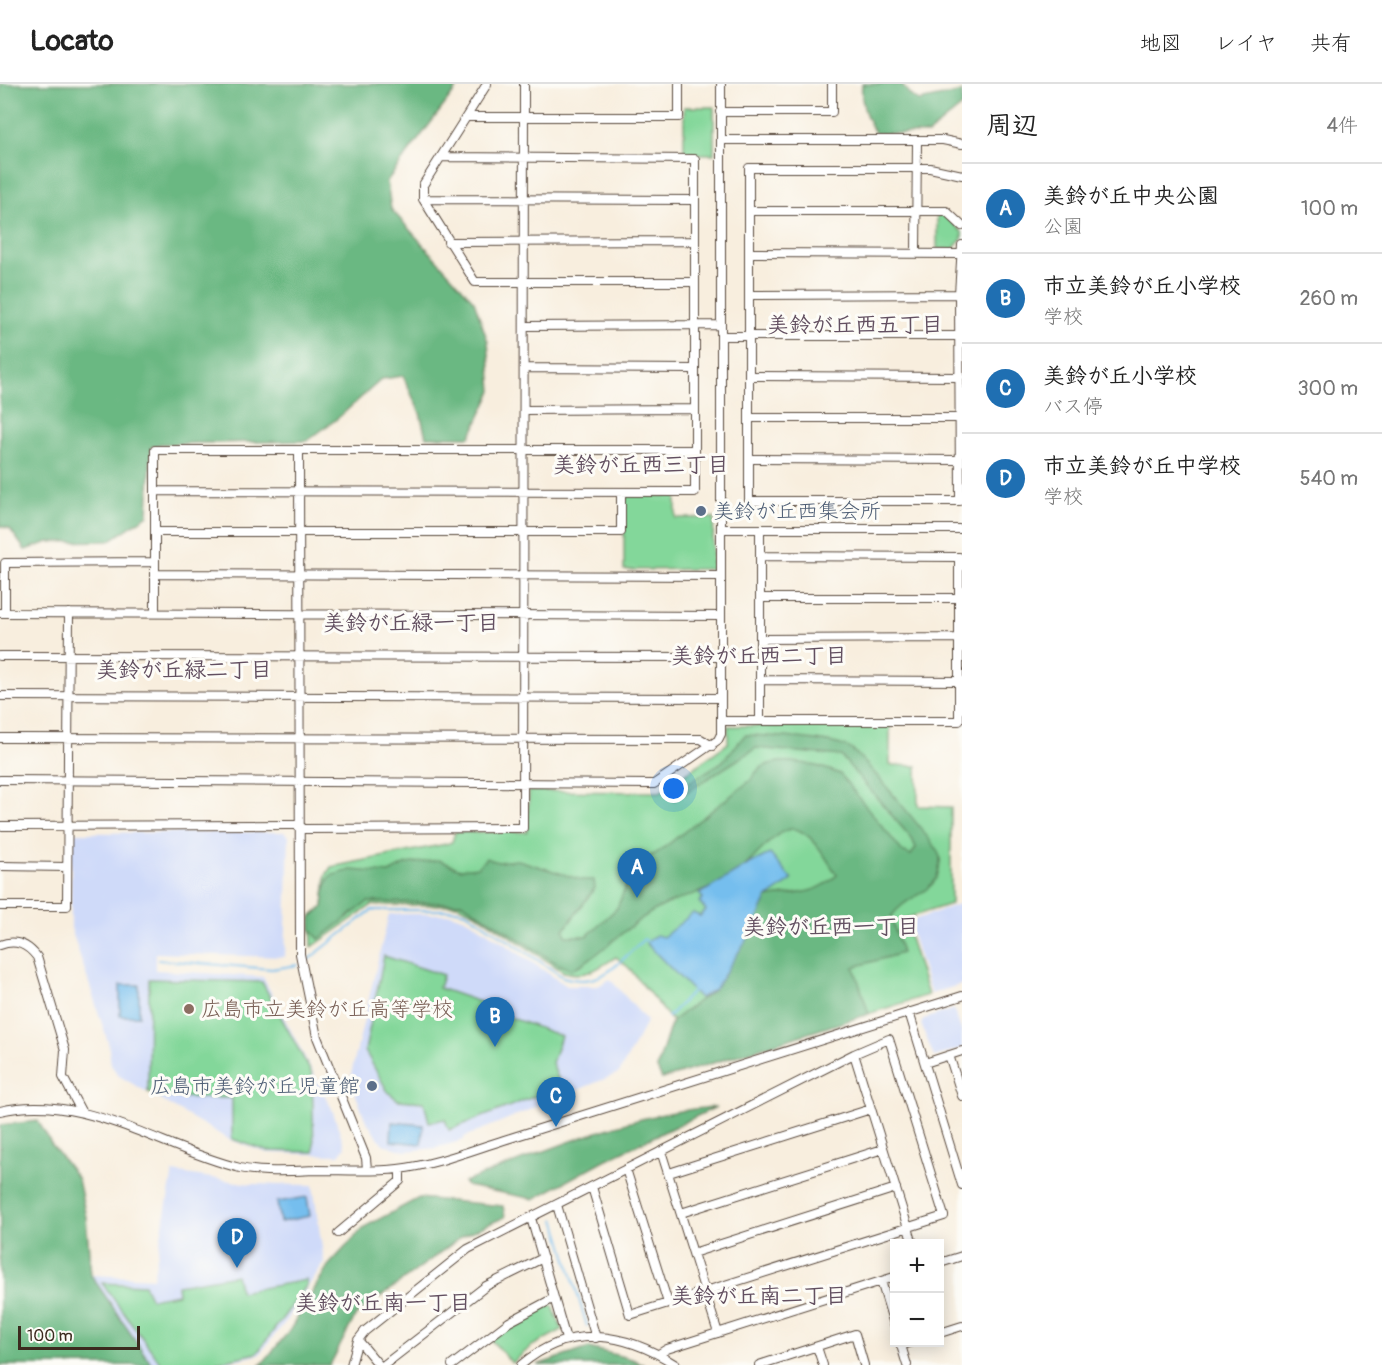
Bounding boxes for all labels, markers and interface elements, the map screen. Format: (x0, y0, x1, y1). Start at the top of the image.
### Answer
text: Locato (30, 24, 114, 59)
text: 地図 (1140, 30, 1182, 57)
text: レイヤ (1215, 30, 1277, 57)
text: 共有 (1310, 30, 1352, 57)
text: 周辺 (986, 110, 1038, 142)
text: 4件 (1326, 113, 1358, 138)
text: 美鈴が丘中央公園 (1043, 182, 1219, 210)
text: A (999, 196, 1012, 221)
text: 100 m (1301, 196, 1358, 221)
text: 公園 (1043, 214, 1083, 239)
text: 市立美鈴が丘小学校 (1043, 272, 1241, 300)
text: B (1000, 286, 1011, 311)
text: 260 m (1299, 286, 1358, 311)
text: 学校 (1043, 304, 1083, 329)
district label: 美鈴が丘西五丁目 (767, 311, 943, 339)
text: 美鈴が丘小学校 (1043, 362, 1197, 390)
text: C (999, 376, 1012, 401)
text: 300 m (1297, 376, 1358, 401)
text: バス停 (1043, 394, 1103, 419)
district label: 美鈴が丘西三丁目 (553, 451, 729, 479)
text: 市立美鈴が丘中学校 (1043, 452, 1241, 480)
text: D (999, 466, 1012, 491)
text: 540 m (1300, 466, 1358, 491)
text: 学校 (1043, 484, 1083, 509)
place label: 美鈴が丘西集会所 (713, 498, 881, 525)
marker: 美鈴が丘西集会所 (694, 504, 708, 518)
district label: 美鈴が丘緑一丁目 (323, 609, 499, 637)
district label: 美鈴が丘西二丁目 (671, 642, 847, 670)
district label: 美鈴が丘緑二丁目 (96, 656, 272, 684)
your location (659, 774, 688, 803)
pin: A (618, 848, 656, 898)
district label: 美鈴が丘西一丁目 (743, 913, 919, 941)
place label: 広島市立美鈴が丘高等学校 (201, 996, 453, 1023)
pin: B (476, 998, 514, 1047)
marker: 広島市立美鈴が丘高等学校 (182, 1002, 196, 1016)
place label: 広島市美鈴が丘児童館 (150, 1073, 360, 1100)
pin: C (536, 1078, 576, 1127)
marker: 広島市美鈴が丘児童館 (365, 1079, 379, 1093)
pin: D (218, 1218, 256, 1268)
map controls (890, 1239, 944, 1347)
button: + (890, 1239, 944, 1293)
district label: 美鈴が丘南二丁目 (671, 1282, 847, 1310)
district label: 美鈴が丘南一丁目 (295, 1289, 471, 1317)
button: − (890, 1293, 944, 1347)
scale bar (18, 1323, 140, 1350)
text: 100 m (27, 1326, 73, 1346)

